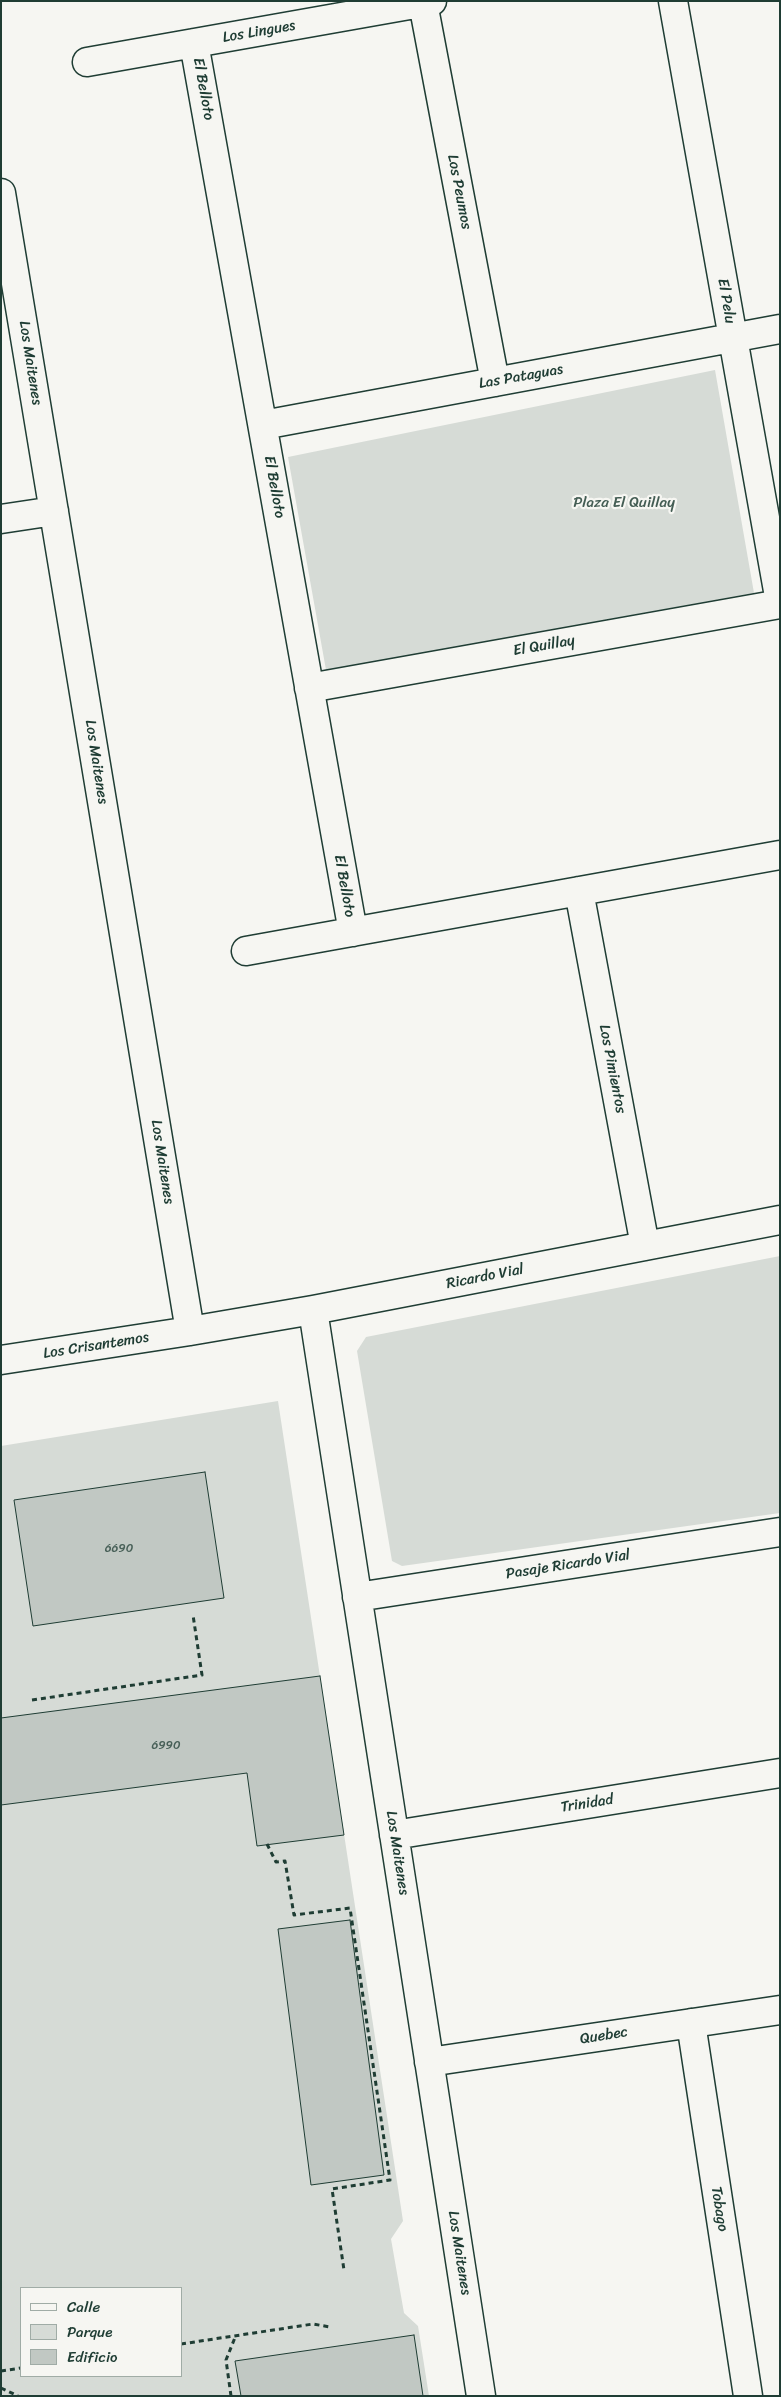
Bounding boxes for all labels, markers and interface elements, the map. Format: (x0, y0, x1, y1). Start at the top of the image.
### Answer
street label: Los Lingues (221, 17, 297, 47)
street label: El Belloto (189, 56, 217, 122)
street label: Los Peumos (443, 153, 475, 231)
street label: El Pelu (713, 277, 739, 325)
street label: Los Maitenes (14, 320, 46, 406)
street label: Las Pataguas (477, 361, 565, 393)
street label: El Belloto (260, 454, 288, 520)
park label: Plaza El Quillay (573, 494, 675, 512)
street label: El Quillay (512, 632, 576, 660)
street label: Los Maitenes (80, 719, 112, 805)
street label: El Belloto (330, 853, 358, 919)
street label: Los Pimientos (595, 1023, 629, 1115)
street label: Los Maitenes (146, 1119, 178, 1205)
street label: Ricardo Vial (445, 1261, 525, 1293)
street label: Los Crisantemos (42, 1329, 150, 1363)
house number: 6690 (105, 1542, 133, 1556)
street label: Pasaje Ricardo Vial (505, 1546, 631, 1584)
house number: 6990 (151, 1739, 181, 1753)
street label: Trinidad (559, 1791, 615, 1817)
street label: Los Maitenes (381, 1810, 413, 1896)
street label: Quebec (579, 2023, 629, 2049)
street label: Tobago (707, 2185, 731, 2233)
street label: Los Maitenes (443, 2210, 475, 2296)
legend (20, 2287, 182, 2377)
text: Calle (67, 2294, 100, 2320)
text: Parque (67, 2319, 112, 2345)
text: Edificio (67, 2344, 118, 2370)

